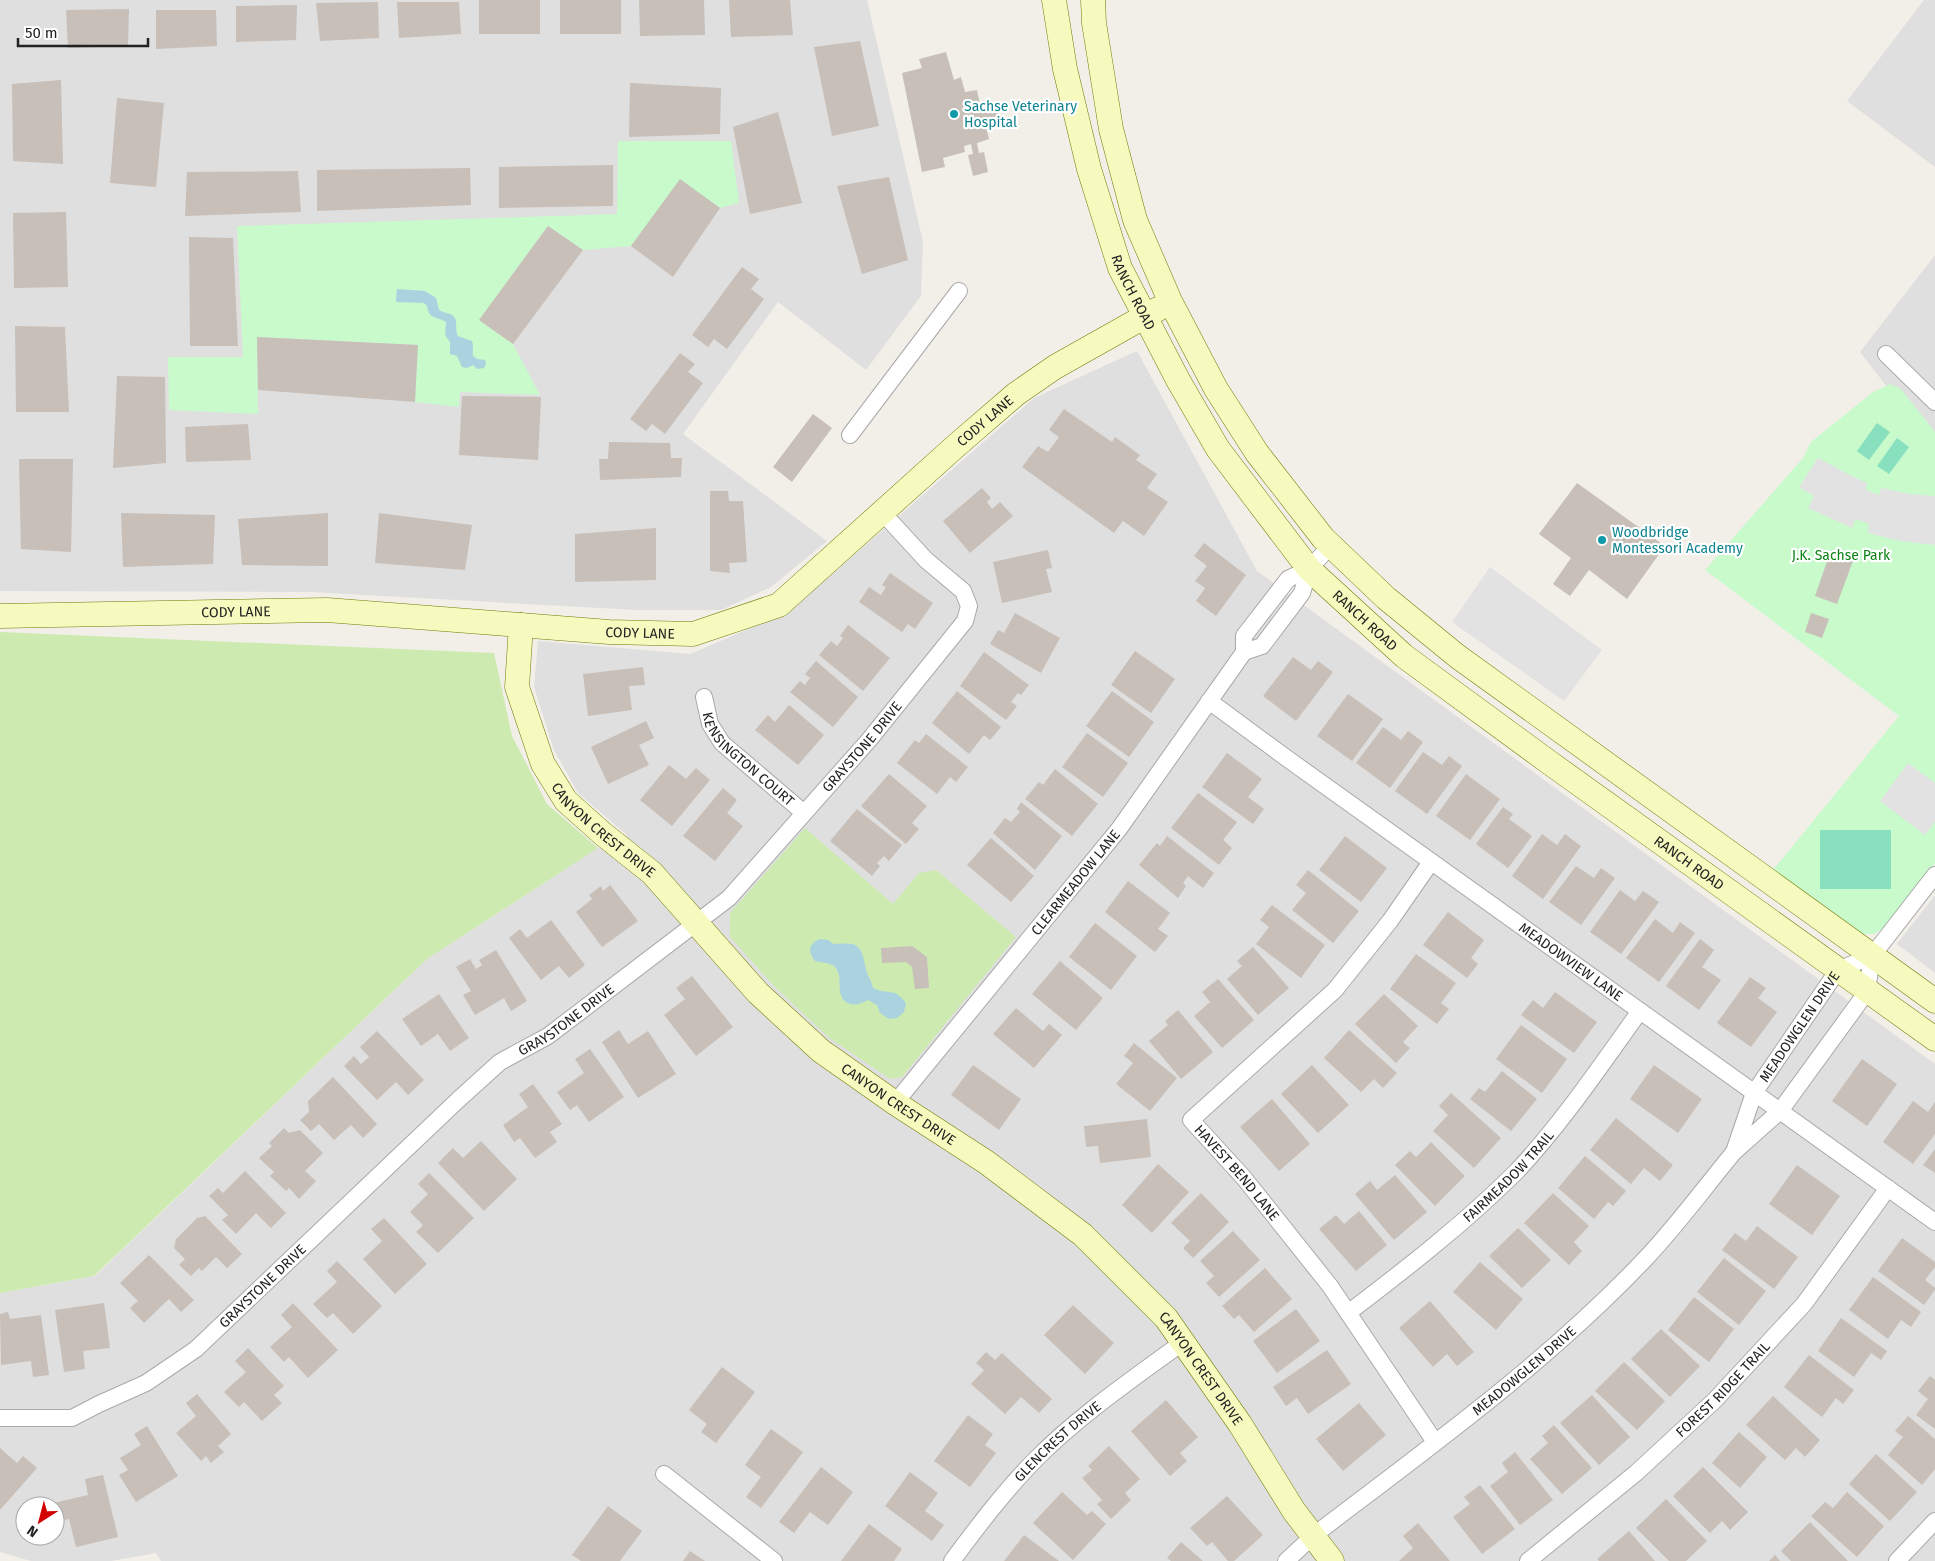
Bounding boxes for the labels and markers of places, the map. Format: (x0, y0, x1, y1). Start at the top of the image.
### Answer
place label: Sachse Veterinary Hospital (964, 98, 1077, 131)
marker: Sachse Veterinary Hospital (948, 108, 960, 120)
place label: Woodbridge Montessori Academy (1612, 524, 1743, 557)
marker: Woodbridge Montessori Academy (1596, 534, 1608, 546)

